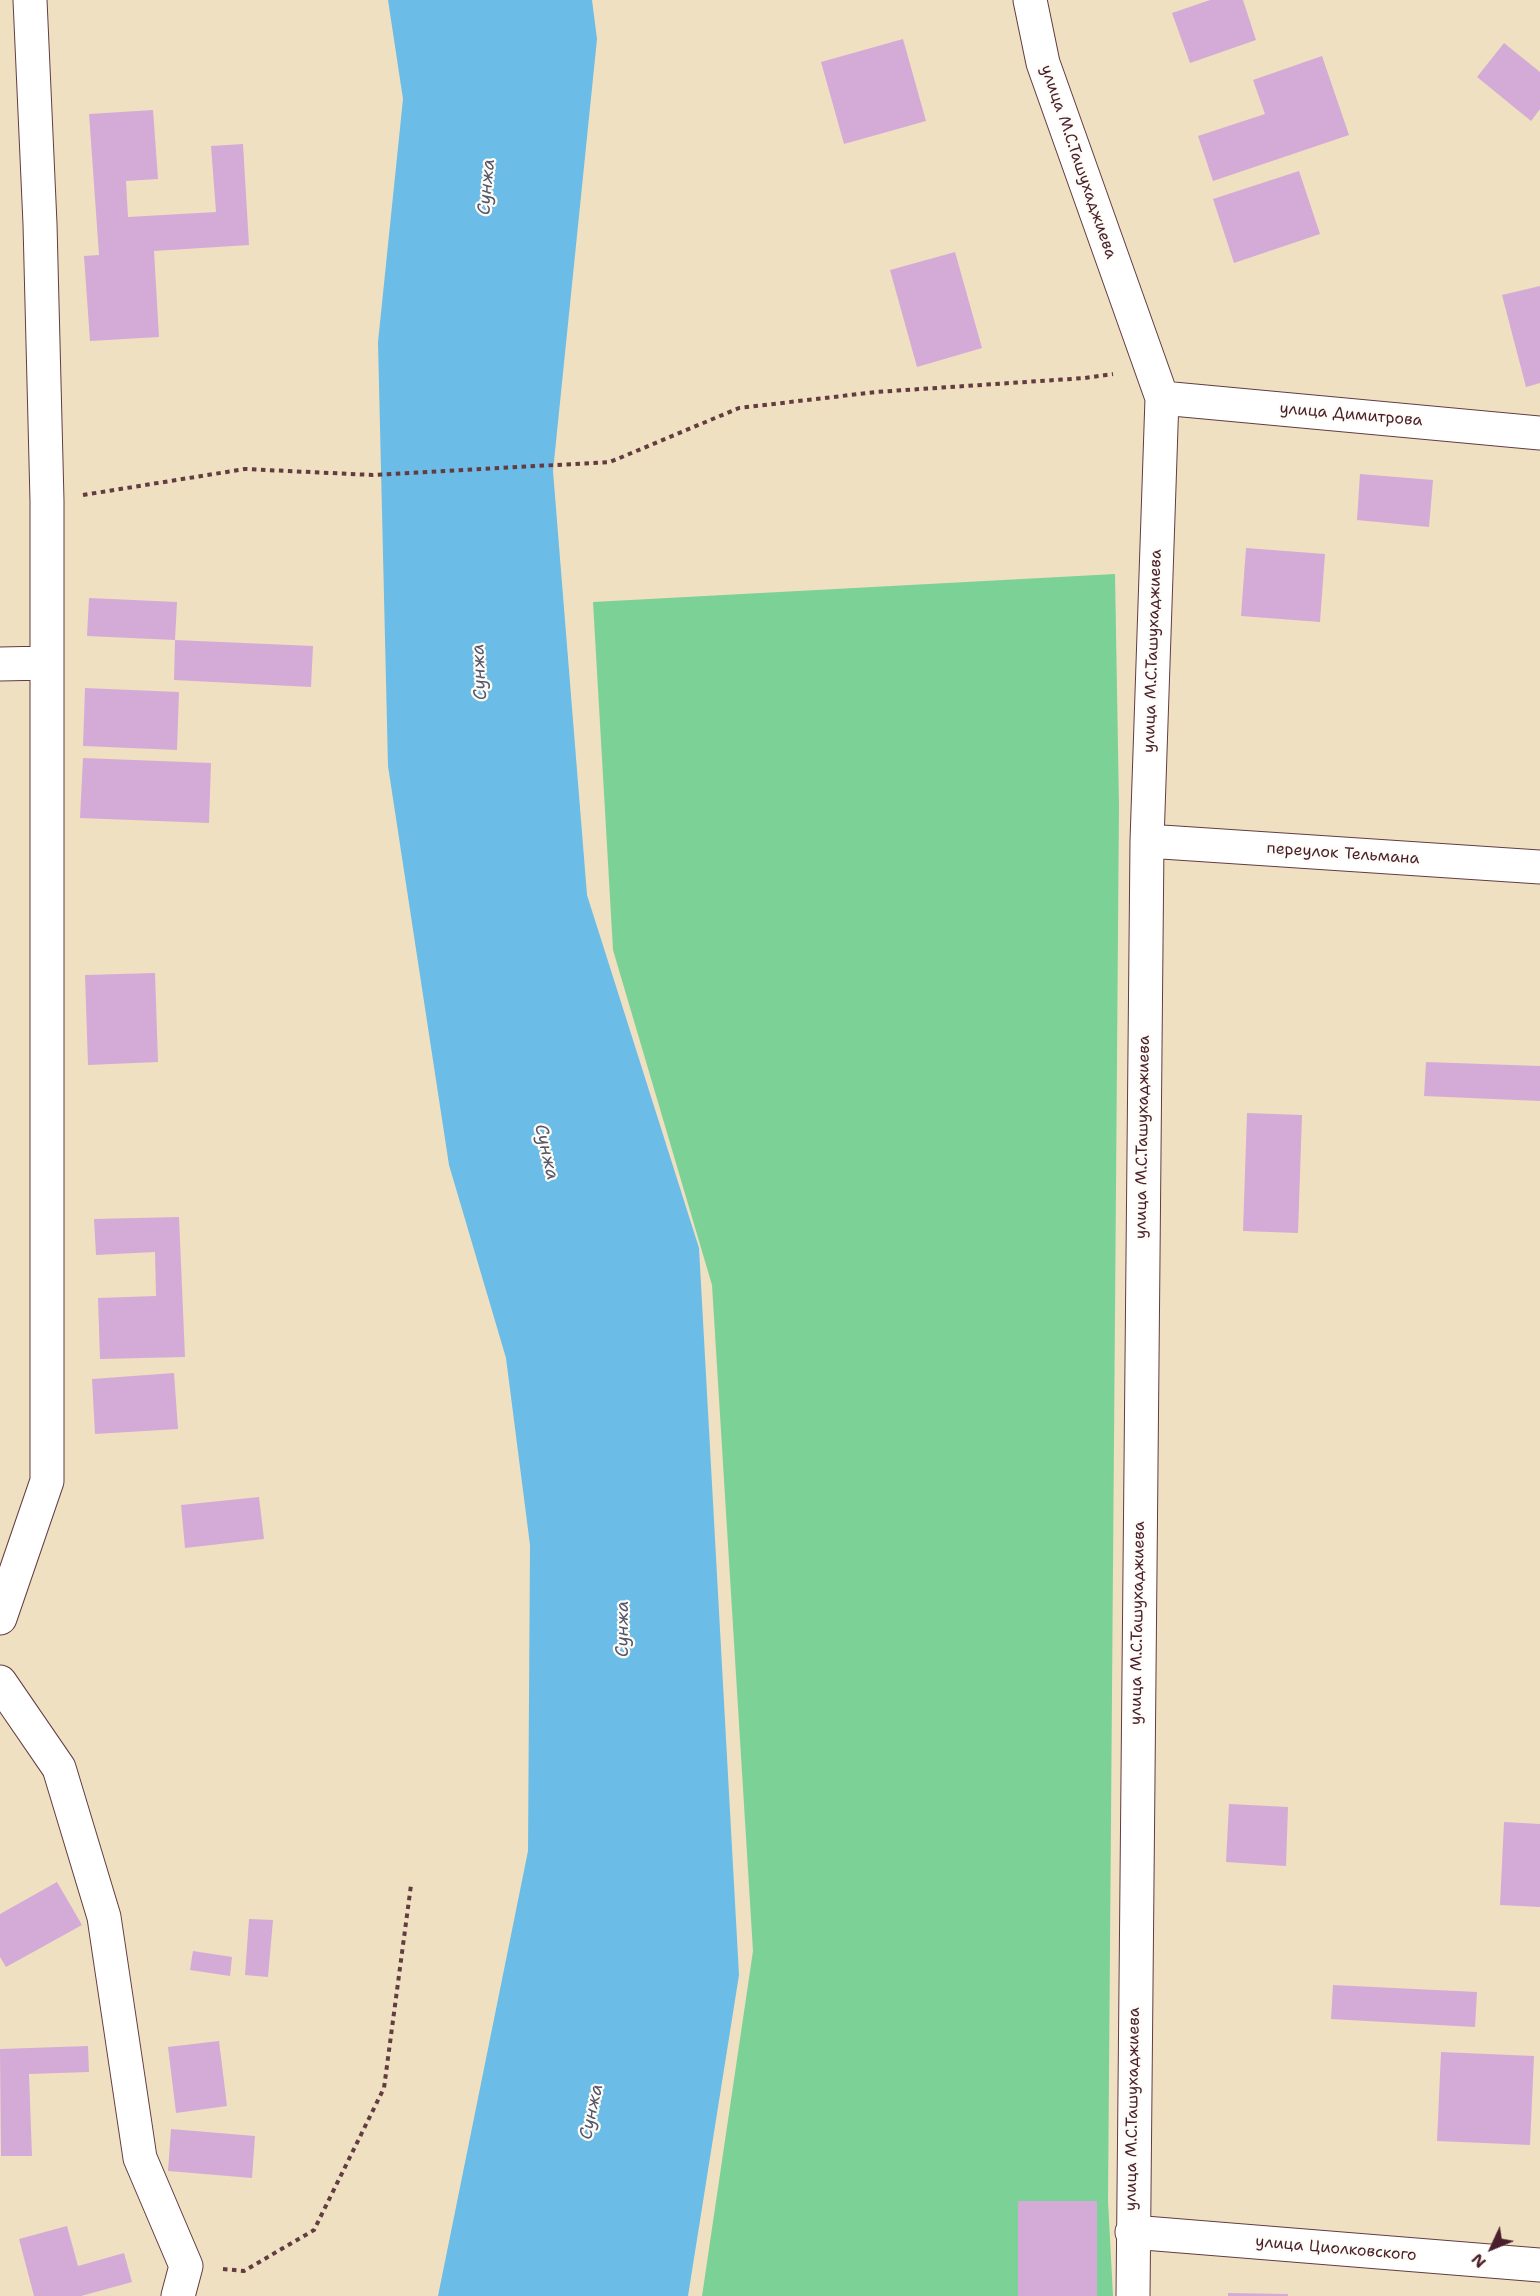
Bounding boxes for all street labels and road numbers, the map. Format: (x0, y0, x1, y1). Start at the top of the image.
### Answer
street label: улица М.С.Ташухаджиева (1036, 63, 1120, 261)
street label: улица Димитрова (1279, 399, 1423, 431)
street label: улица М.С.Ташухаджиева (1140, 549, 1166, 753)
street label: переулок Тельмана (1266, 839, 1420, 869)
street label: улица М.С.Ташухаджиева (1132, 1035, 1154, 1239)
street label: улица М.С.Ташухаджиева (1127, 1521, 1149, 1725)
street label: улица М.С.Ташухаджиева (1122, 2007, 1144, 2211)
street label: улица Циолковского (1255, 2232, 1417, 2266)

